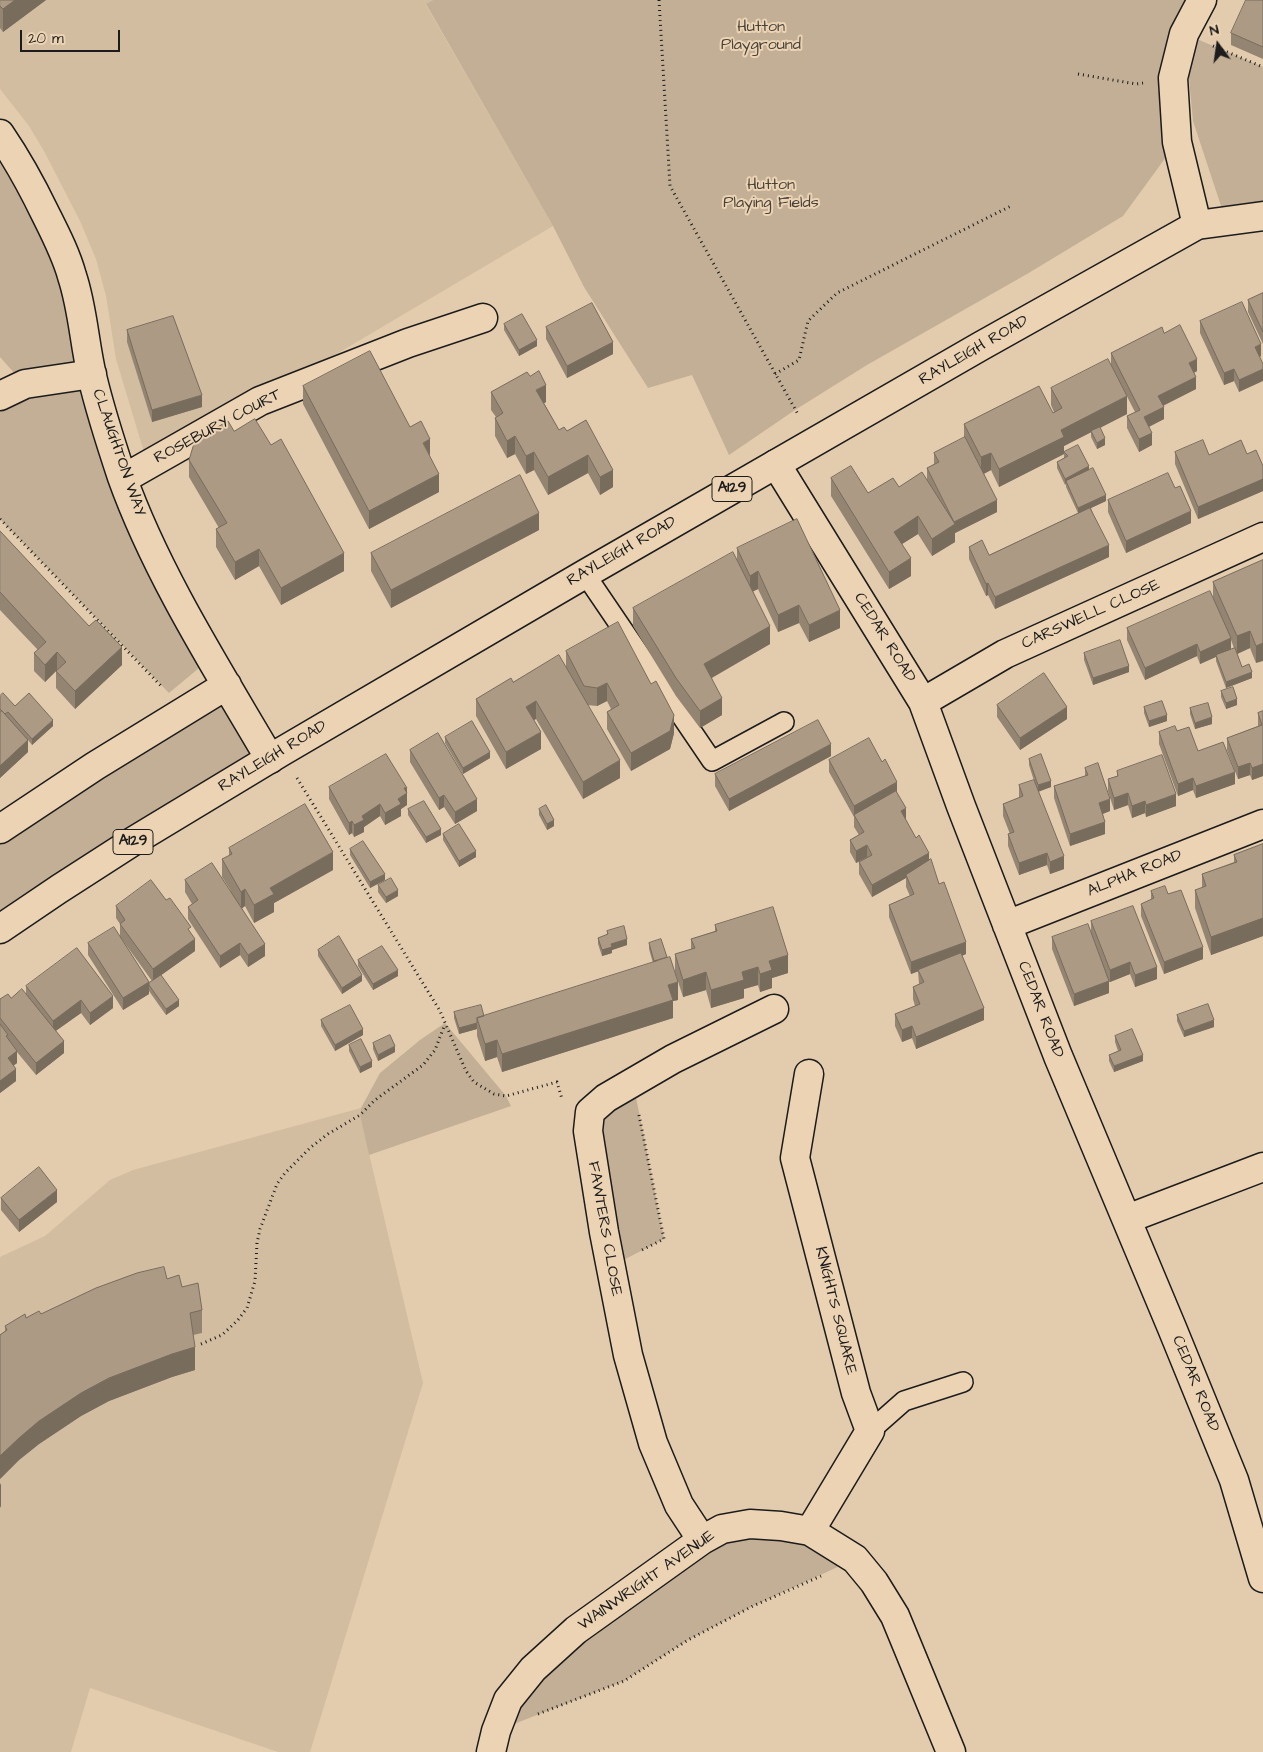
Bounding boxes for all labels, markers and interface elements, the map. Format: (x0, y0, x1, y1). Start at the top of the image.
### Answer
park label: Hutton Playground (721, 18, 801, 56)
scale bar (22, 20, 122, 52)
north arrow (1193, 20, 1243, 70)
text: N (1208, 20, 1221, 41)
text: 20 m (28, 28, 64, 49)
park label: Hutton Playing Fields (723, 176, 819, 214)
street label: RAYLEIGH ROAD (916, 312, 1032, 390)
street label: ROSEBURY COURT (151, 385, 285, 469)
street label: CLAUGHTON WAY (87, 387, 149, 519)
road number: A129 (712, 476, 752, 502)
street label: RAYLEIGH ROAD (564, 513, 680, 591)
street label: CARSWELL CLOSE (1019, 576, 1163, 654)
street label: CEDAR ROAD (849, 590, 919, 686)
street label: RAYLEIGH ROAD (215, 717, 331, 797)
road number: A129 (113, 830, 153, 854)
street label: ALPHA ROAD (1085, 846, 1185, 902)
street label: CEDAR ROAD (1013, 959, 1067, 1061)
street label: FAWTERS CLOSE (583, 1160, 625, 1298)
street label: KNIGHTS SQUARE (810, 1245, 860, 1377)
street label: CEDAR ROAD (1167, 1333, 1223, 1435)
street label: WAINWRIGHT AVENUE (575, 1527, 719, 1635)

